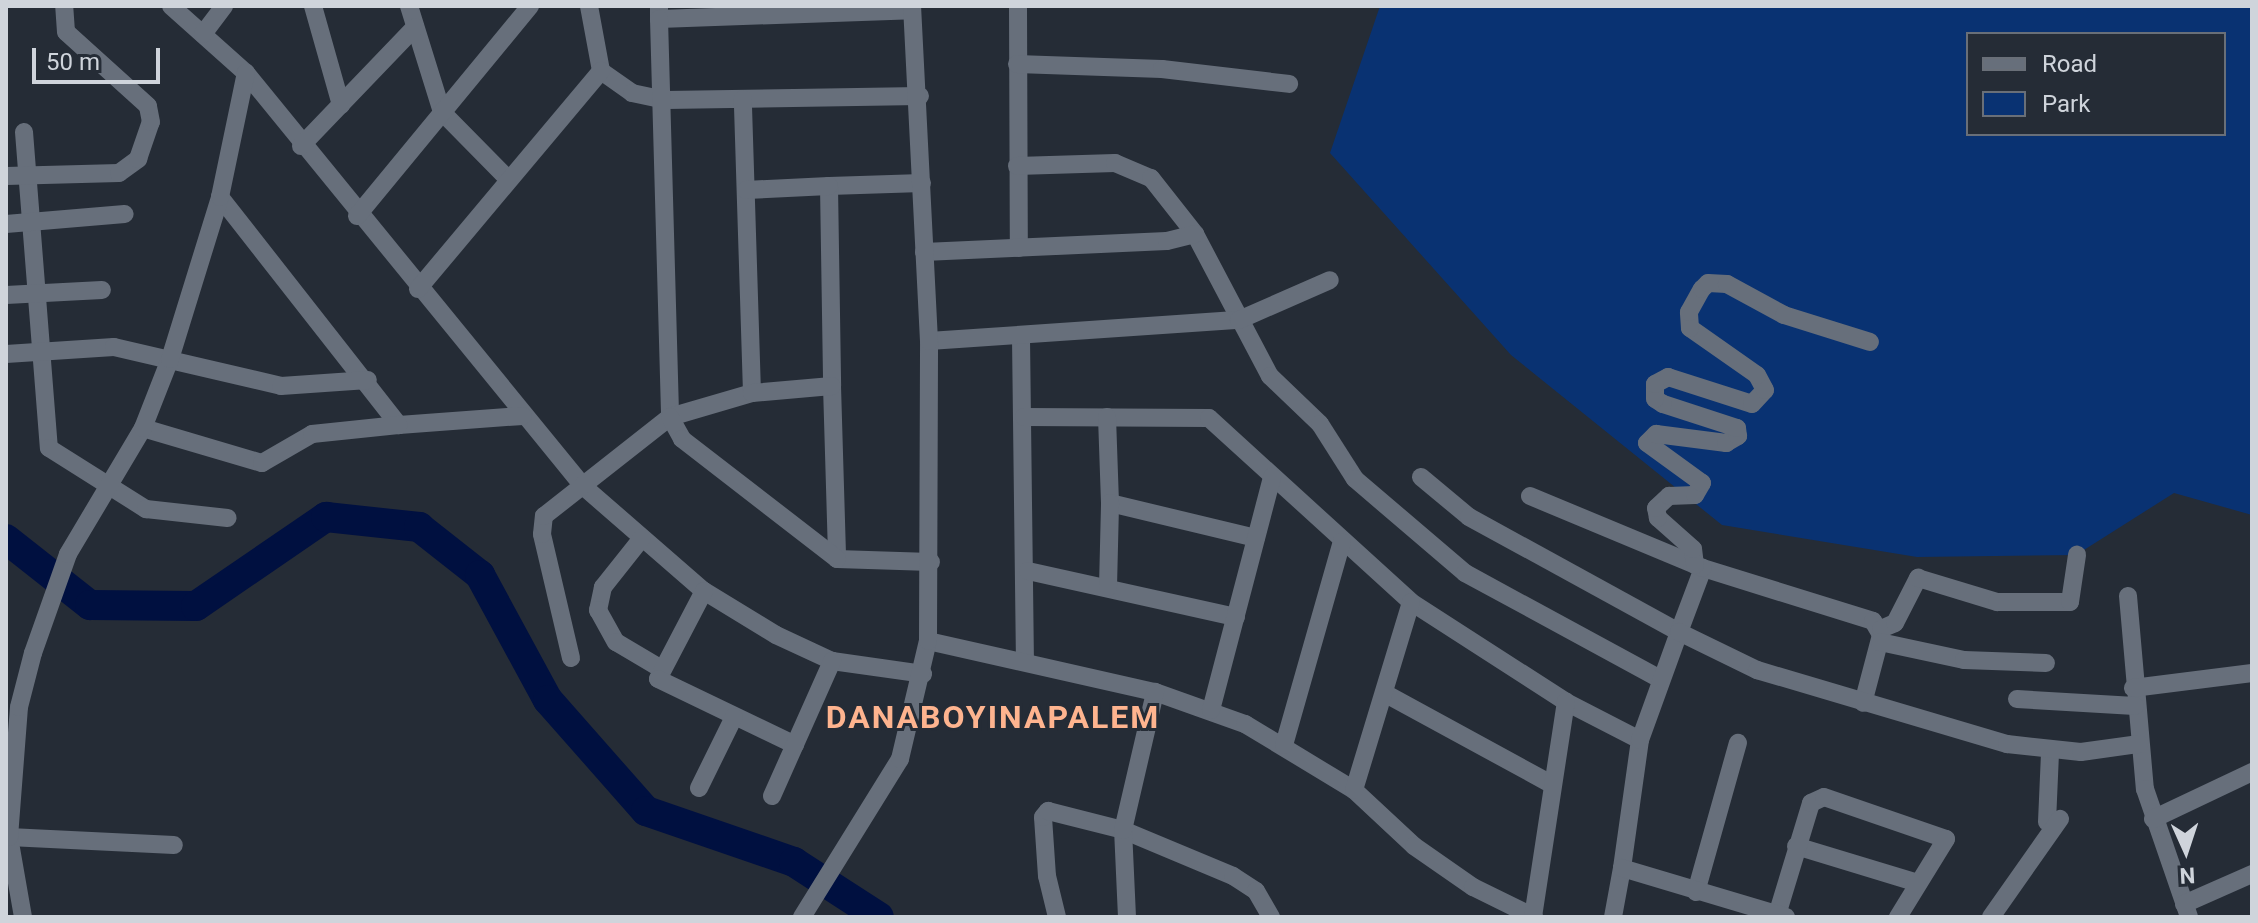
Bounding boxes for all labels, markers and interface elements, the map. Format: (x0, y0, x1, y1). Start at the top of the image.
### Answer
scale bar (36, 32, 164, 82)
legend (1966, 32, 2226, 136)
text: 50 m (46, 48, 100, 76)
text: Road (2042, 50, 2097, 78)
text: Park (2042, 90, 2090, 118)
district label: DANABOYINAPALEM (826, 698, 1160, 736)
north arrow (2146, 811, 2226, 891)
text: N (2179, 863, 2196, 888)

